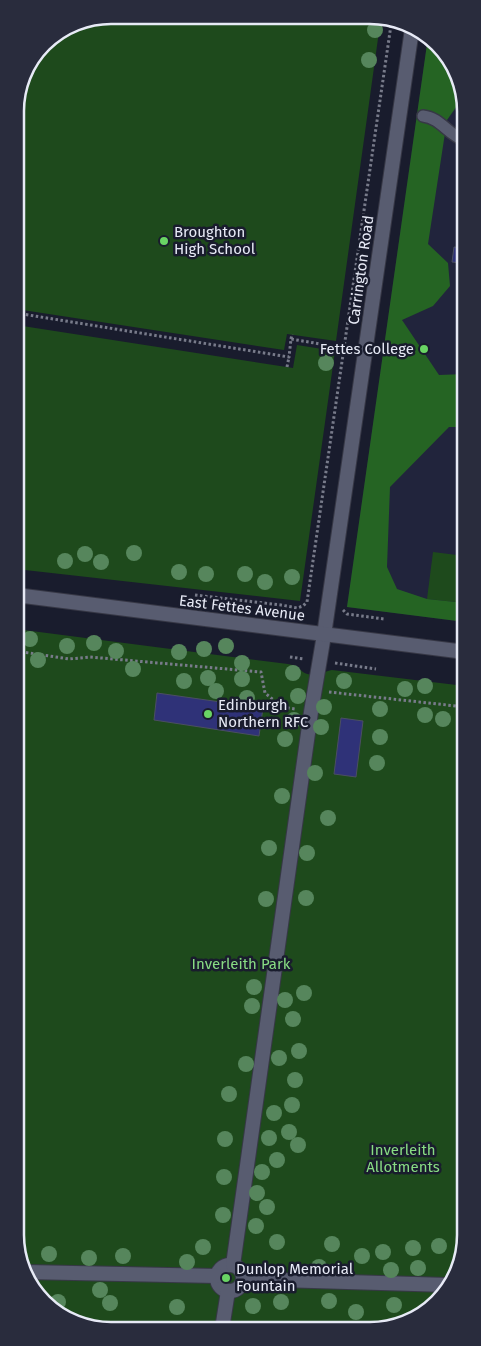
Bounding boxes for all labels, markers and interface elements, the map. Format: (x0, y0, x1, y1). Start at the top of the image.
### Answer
street label: Carrington Road (344, 214, 378, 326)
place label: Broughton High School (174, 223, 256, 258)
marker: Broughton High School (158, 235, 170, 247)
place label: Fettes College (320, 340, 414, 358)
marker: Fettes College (418, 343, 430, 355)
street label: East Fettes Avenue (178, 591, 306, 625)
place label: Edinburgh Northern RFC (218, 696, 309, 731)
marker: Edinburgh Northern RFC (202, 708, 214, 720)
park label: Inverleith Park (192, 955, 291, 973)
park label: Inverleith Allotments (366, 1141, 440, 1176)
place label: Dunlop Memorial Fountain (236, 1260, 354, 1295)
marker: Dunlop Memorial Fountain (220, 1272, 232, 1284)

